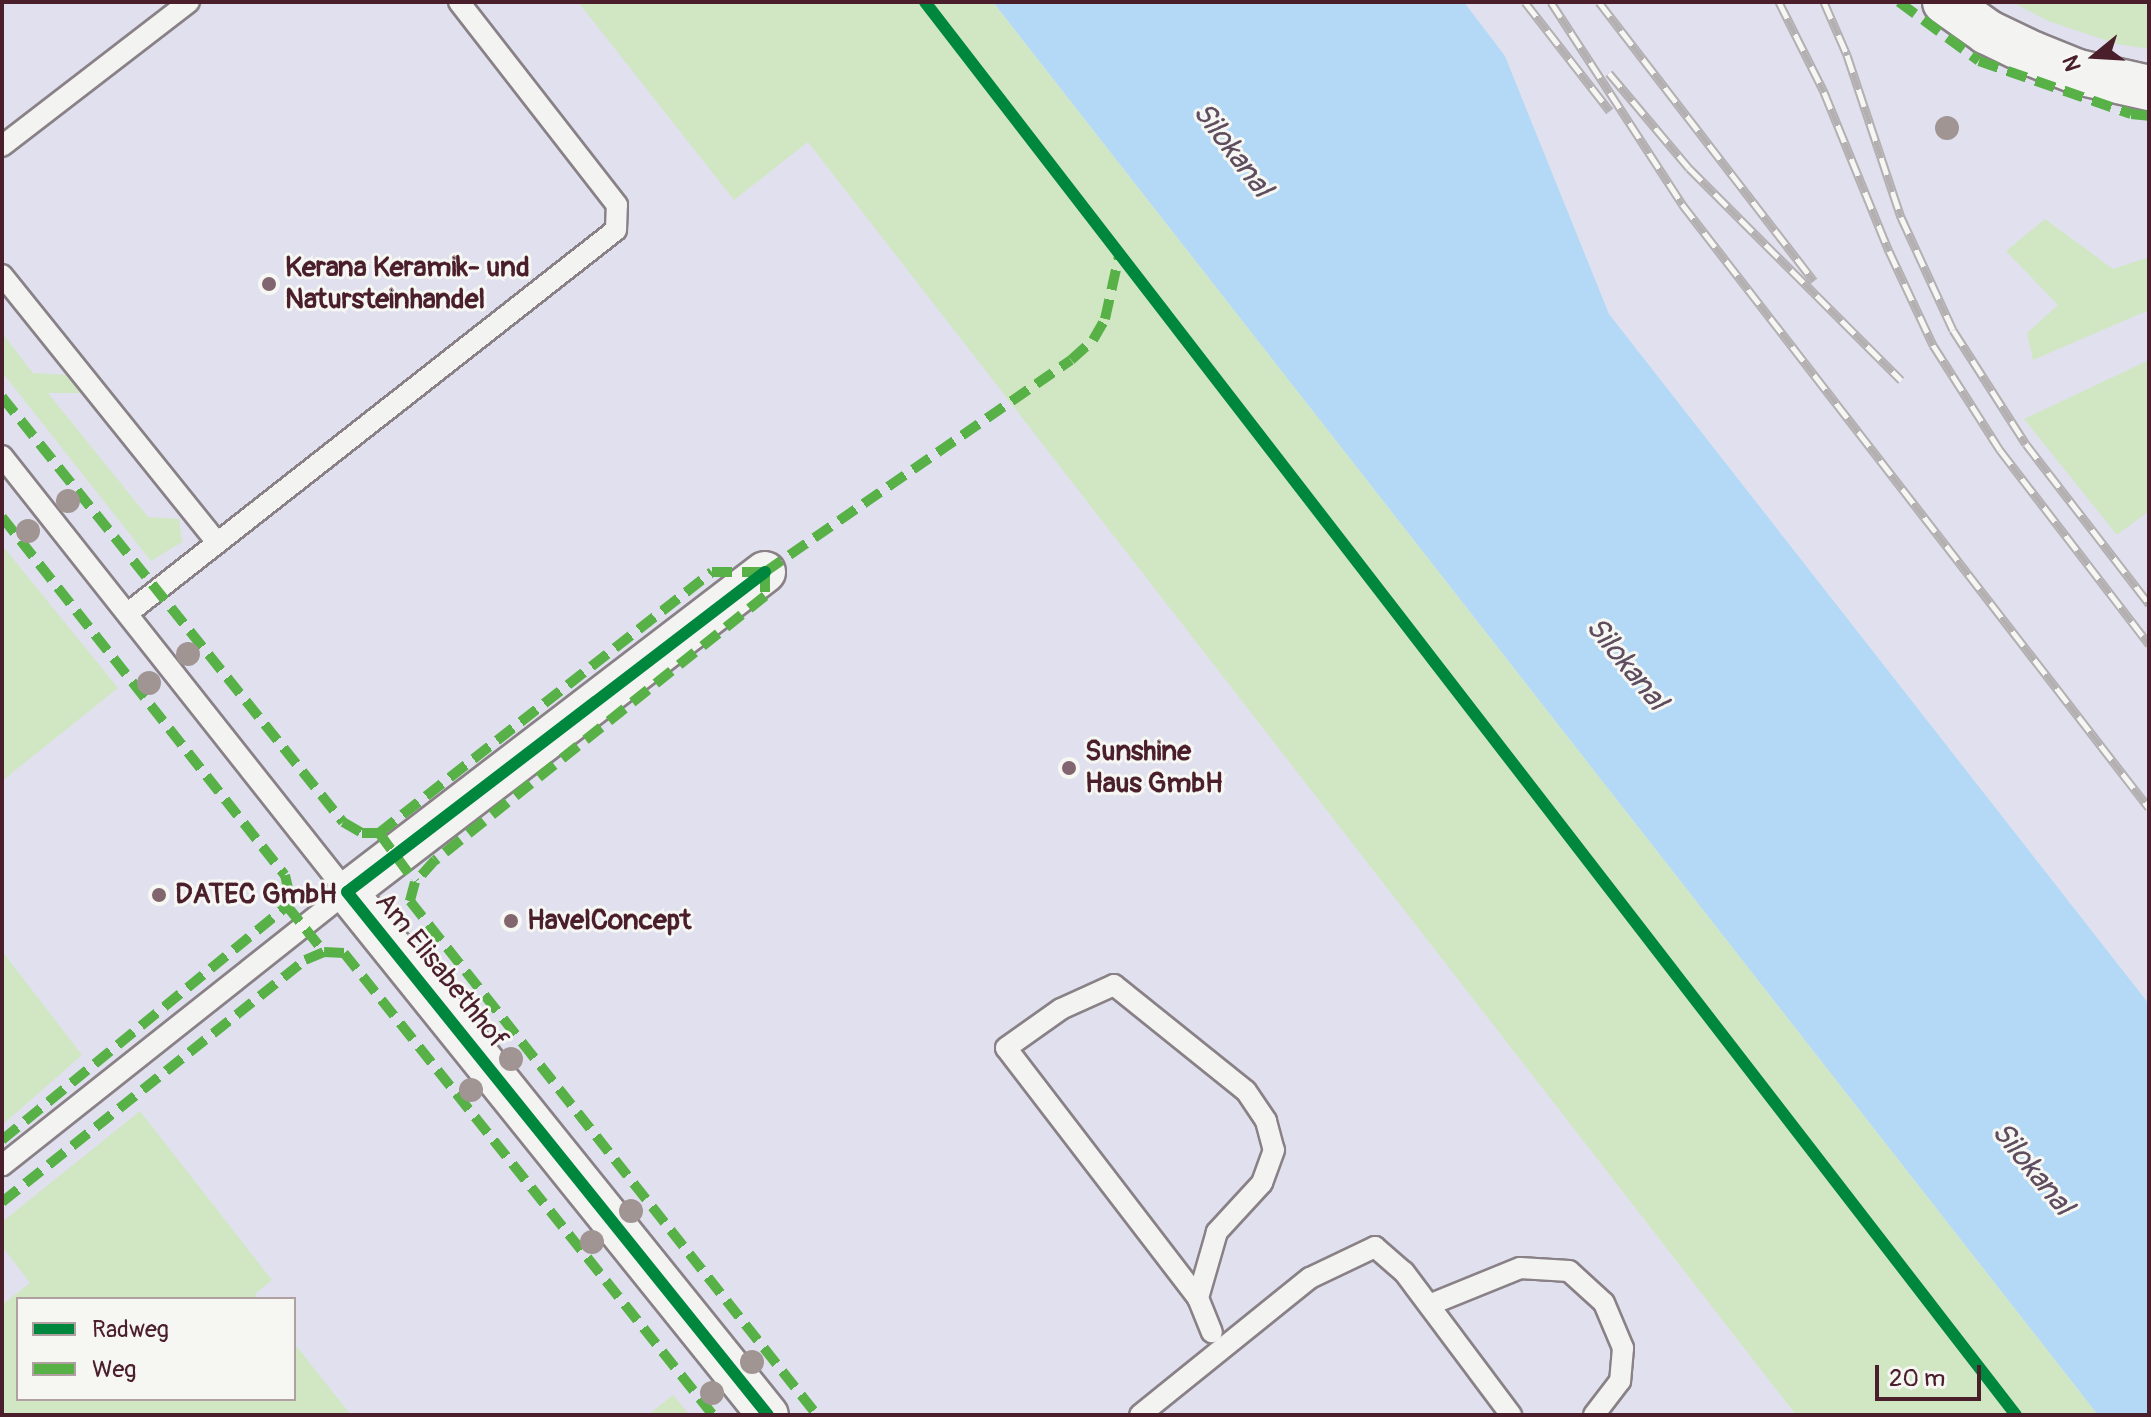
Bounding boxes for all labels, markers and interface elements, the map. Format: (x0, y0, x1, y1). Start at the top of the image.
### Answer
north arrow (2055, 16, 2135, 96)
text: N (2057, 52, 2088, 75)
water label: Silokanal (1185, 95, 1279, 205)
place label: Kerana Keramik- und Natursteinhandel (285, 251, 530, 317)
marker: Kerana Keramik- und Natursteinhandel (260, 275, 278, 293)
water label: Silokanal (1577, 610, 1675, 718)
place label: Sunshine Haus GmbH (1085, 735, 1223, 801)
marker: Sunshine Haus GmbH (1060, 759, 1078, 777)
place label: DATEC GmbH (175, 878, 337, 912)
marker: DATEC GmbH (150, 886, 168, 904)
street label: Am Elisabethhof (368, 886, 514, 1056)
place label: HavelConcept (527, 904, 691, 938)
marker: HavelConcept (502, 912, 520, 930)
water label: Silokanal (1983, 1115, 2081, 1223)
legend (16, 1297, 296, 1401)
text: Radweg (92, 1315, 169, 1344)
scale bar (1879, 1349, 1985, 1399)
text: Weg (92, 1355, 136, 1384)
text: 20 m (1889, 1364, 1945, 1393)

